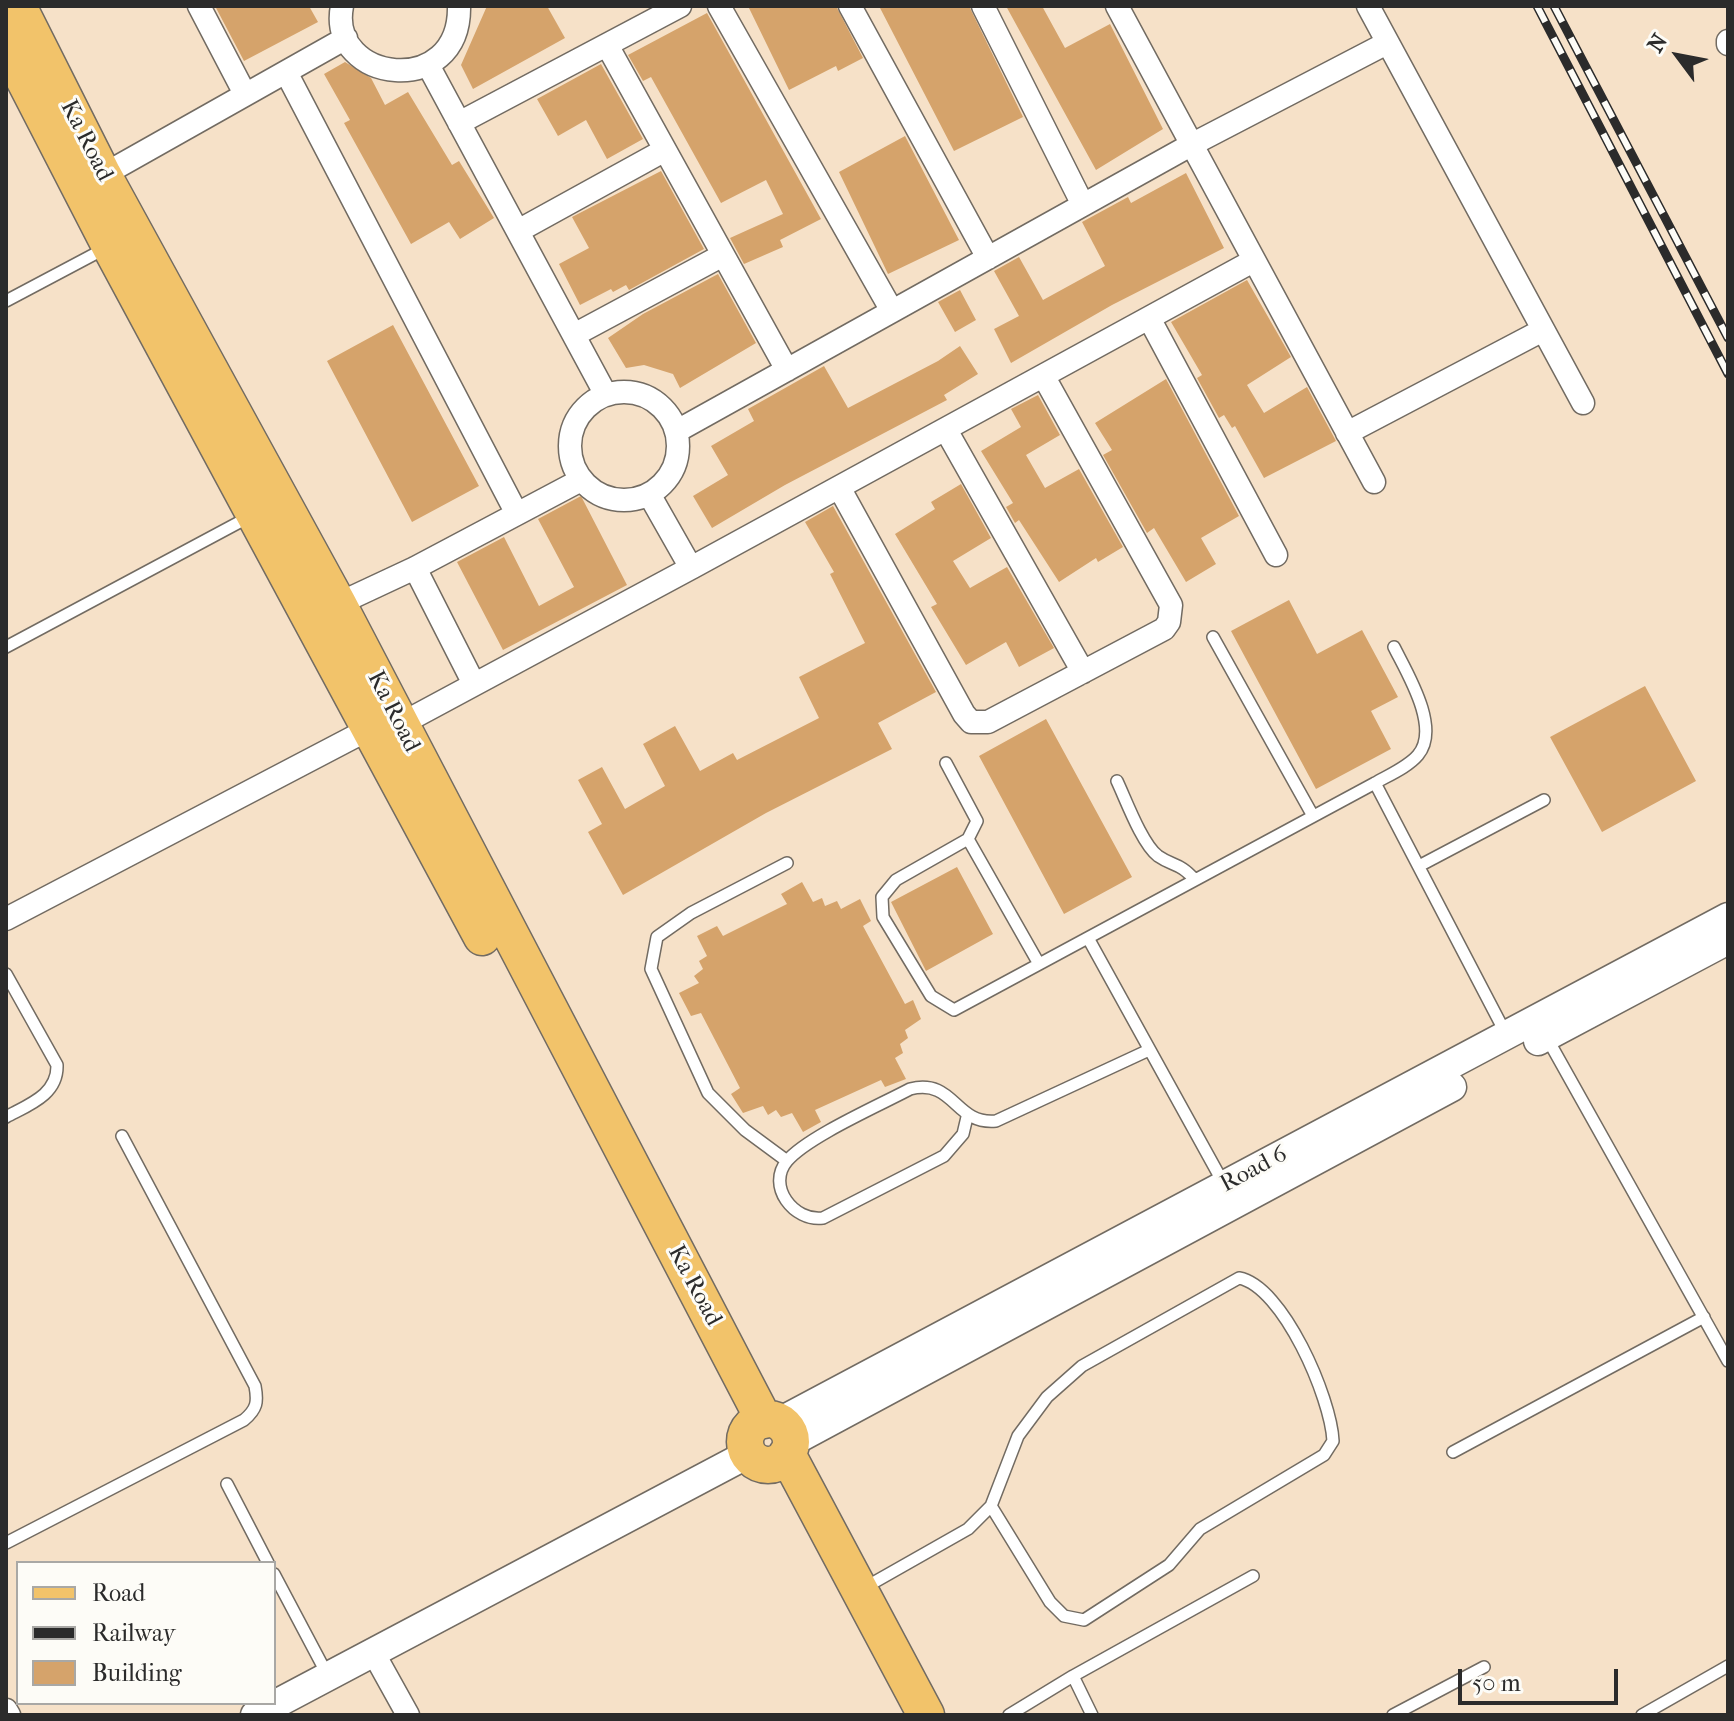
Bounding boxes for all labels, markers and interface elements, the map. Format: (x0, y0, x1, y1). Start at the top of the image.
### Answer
north arrow (1638, 16, 1718, 96)
text: N (1642, 29, 1673, 57)
street label: Ka Road (53, 96, 119, 186)
street label: Ka Road (360, 667, 426, 757)
street label: Road 6 (1216, 1140, 1292, 1200)
street label: Ka Road (661, 1241, 727, 1331)
legend (16, 1561, 276, 1705)
text: Road (92, 1579, 145, 1607)
text: Railway (92, 1619, 175, 1647)
scale bar (1462, 1653, 1622, 1703)
text: Building (92, 1659, 182, 1687)
text: 50 m (1472, 1669, 1521, 1697)

